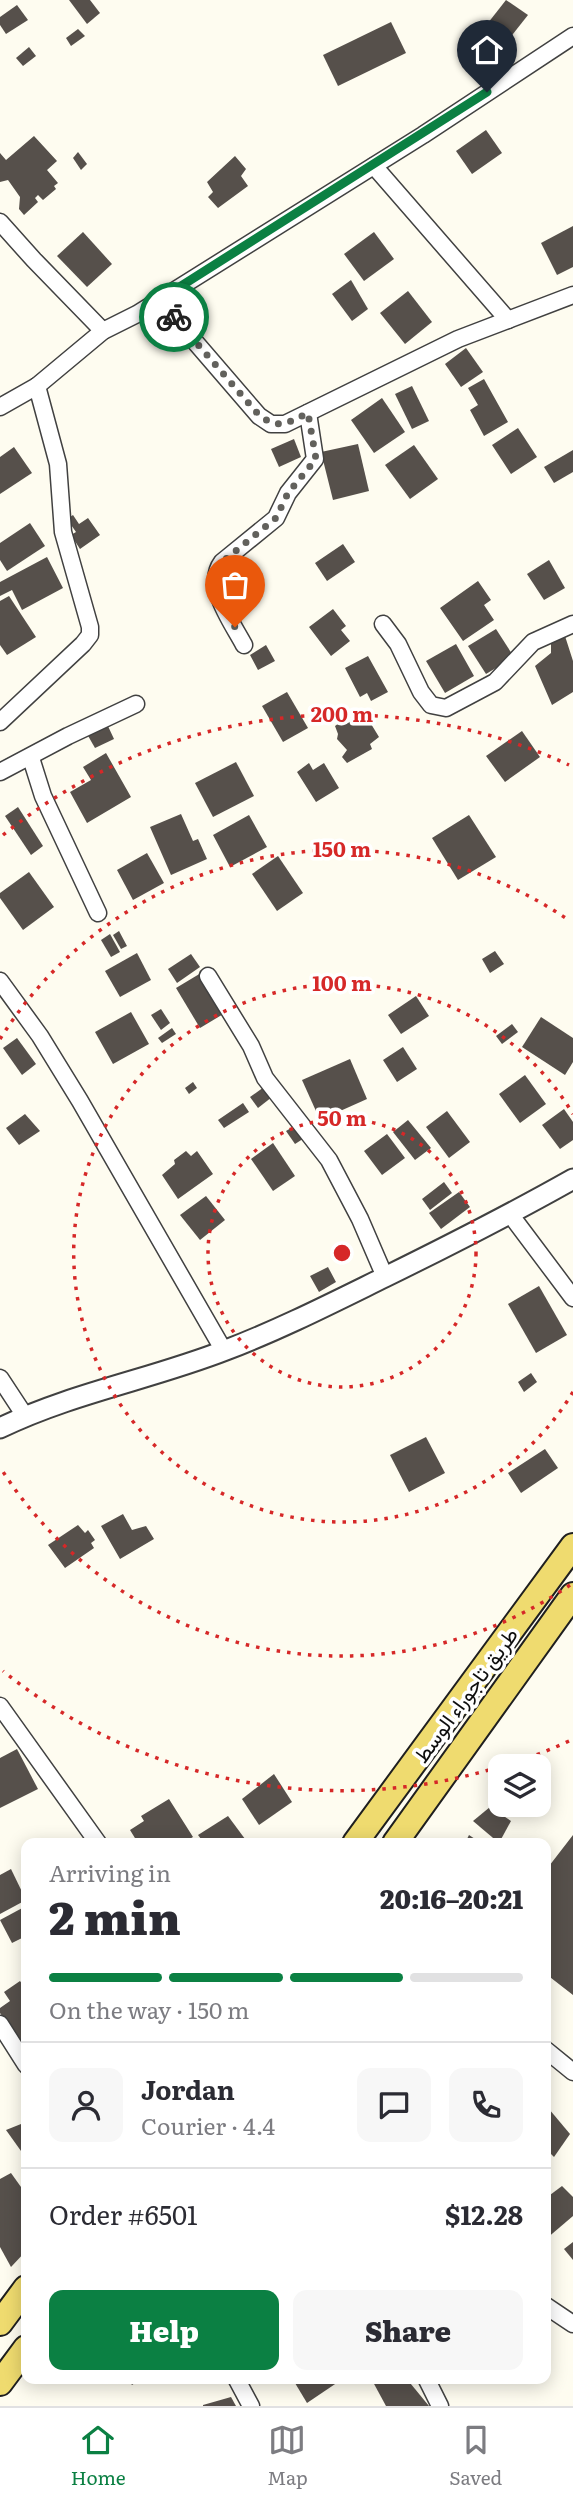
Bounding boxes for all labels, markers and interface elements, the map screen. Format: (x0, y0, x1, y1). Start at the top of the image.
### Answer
pin (457, 20, 517, 92)
icon: home (468, 31, 506, 69)
courier (139, 282, 209, 352)
icon: bike (155, 298, 193, 336)
pin (205, 555, 265, 627)
icon: bag (216, 566, 254, 604)
text: 200 m (311, 697, 373, 728)
text: 150 m (313, 832, 371, 863)
text: 100 m (312, 966, 372, 997)
text: 50 m (317, 1101, 367, 1132)
centre of rings (330, 1241, 354, 1265)
street label: طريق تاجوراء الوسط (404, 1620, 524, 1768)
map controls (488, 1754, 551, 1817)
button: layers (488, 1754, 551, 1817)
text: Arriving in (49, 1855, 171, 1889)
text: 20:16–20:21 (380, 1878, 523, 1917)
text: 2 min (49, 1881, 181, 1949)
text: On the way · 150 m (49, 1992, 249, 2026)
button: person (49, 2068, 123, 2142)
button: chat (357, 2068, 431, 2142)
button: phone (449, 2068, 523, 2142)
text: Jordan (141, 2069, 235, 2108)
text: Courier · 4.4 (141, 2108, 275, 2142)
text: Order #6501 (49, 2194, 198, 2233)
text: $12.28 (445, 2194, 523, 2233)
button: Help (49, 2290, 279, 2370)
button: Share (293, 2290, 523, 2370)
tab: Home (71, 2421, 126, 2491)
tab: Map (267, 2421, 308, 2491)
tab: Saved (449, 2421, 502, 2491)

